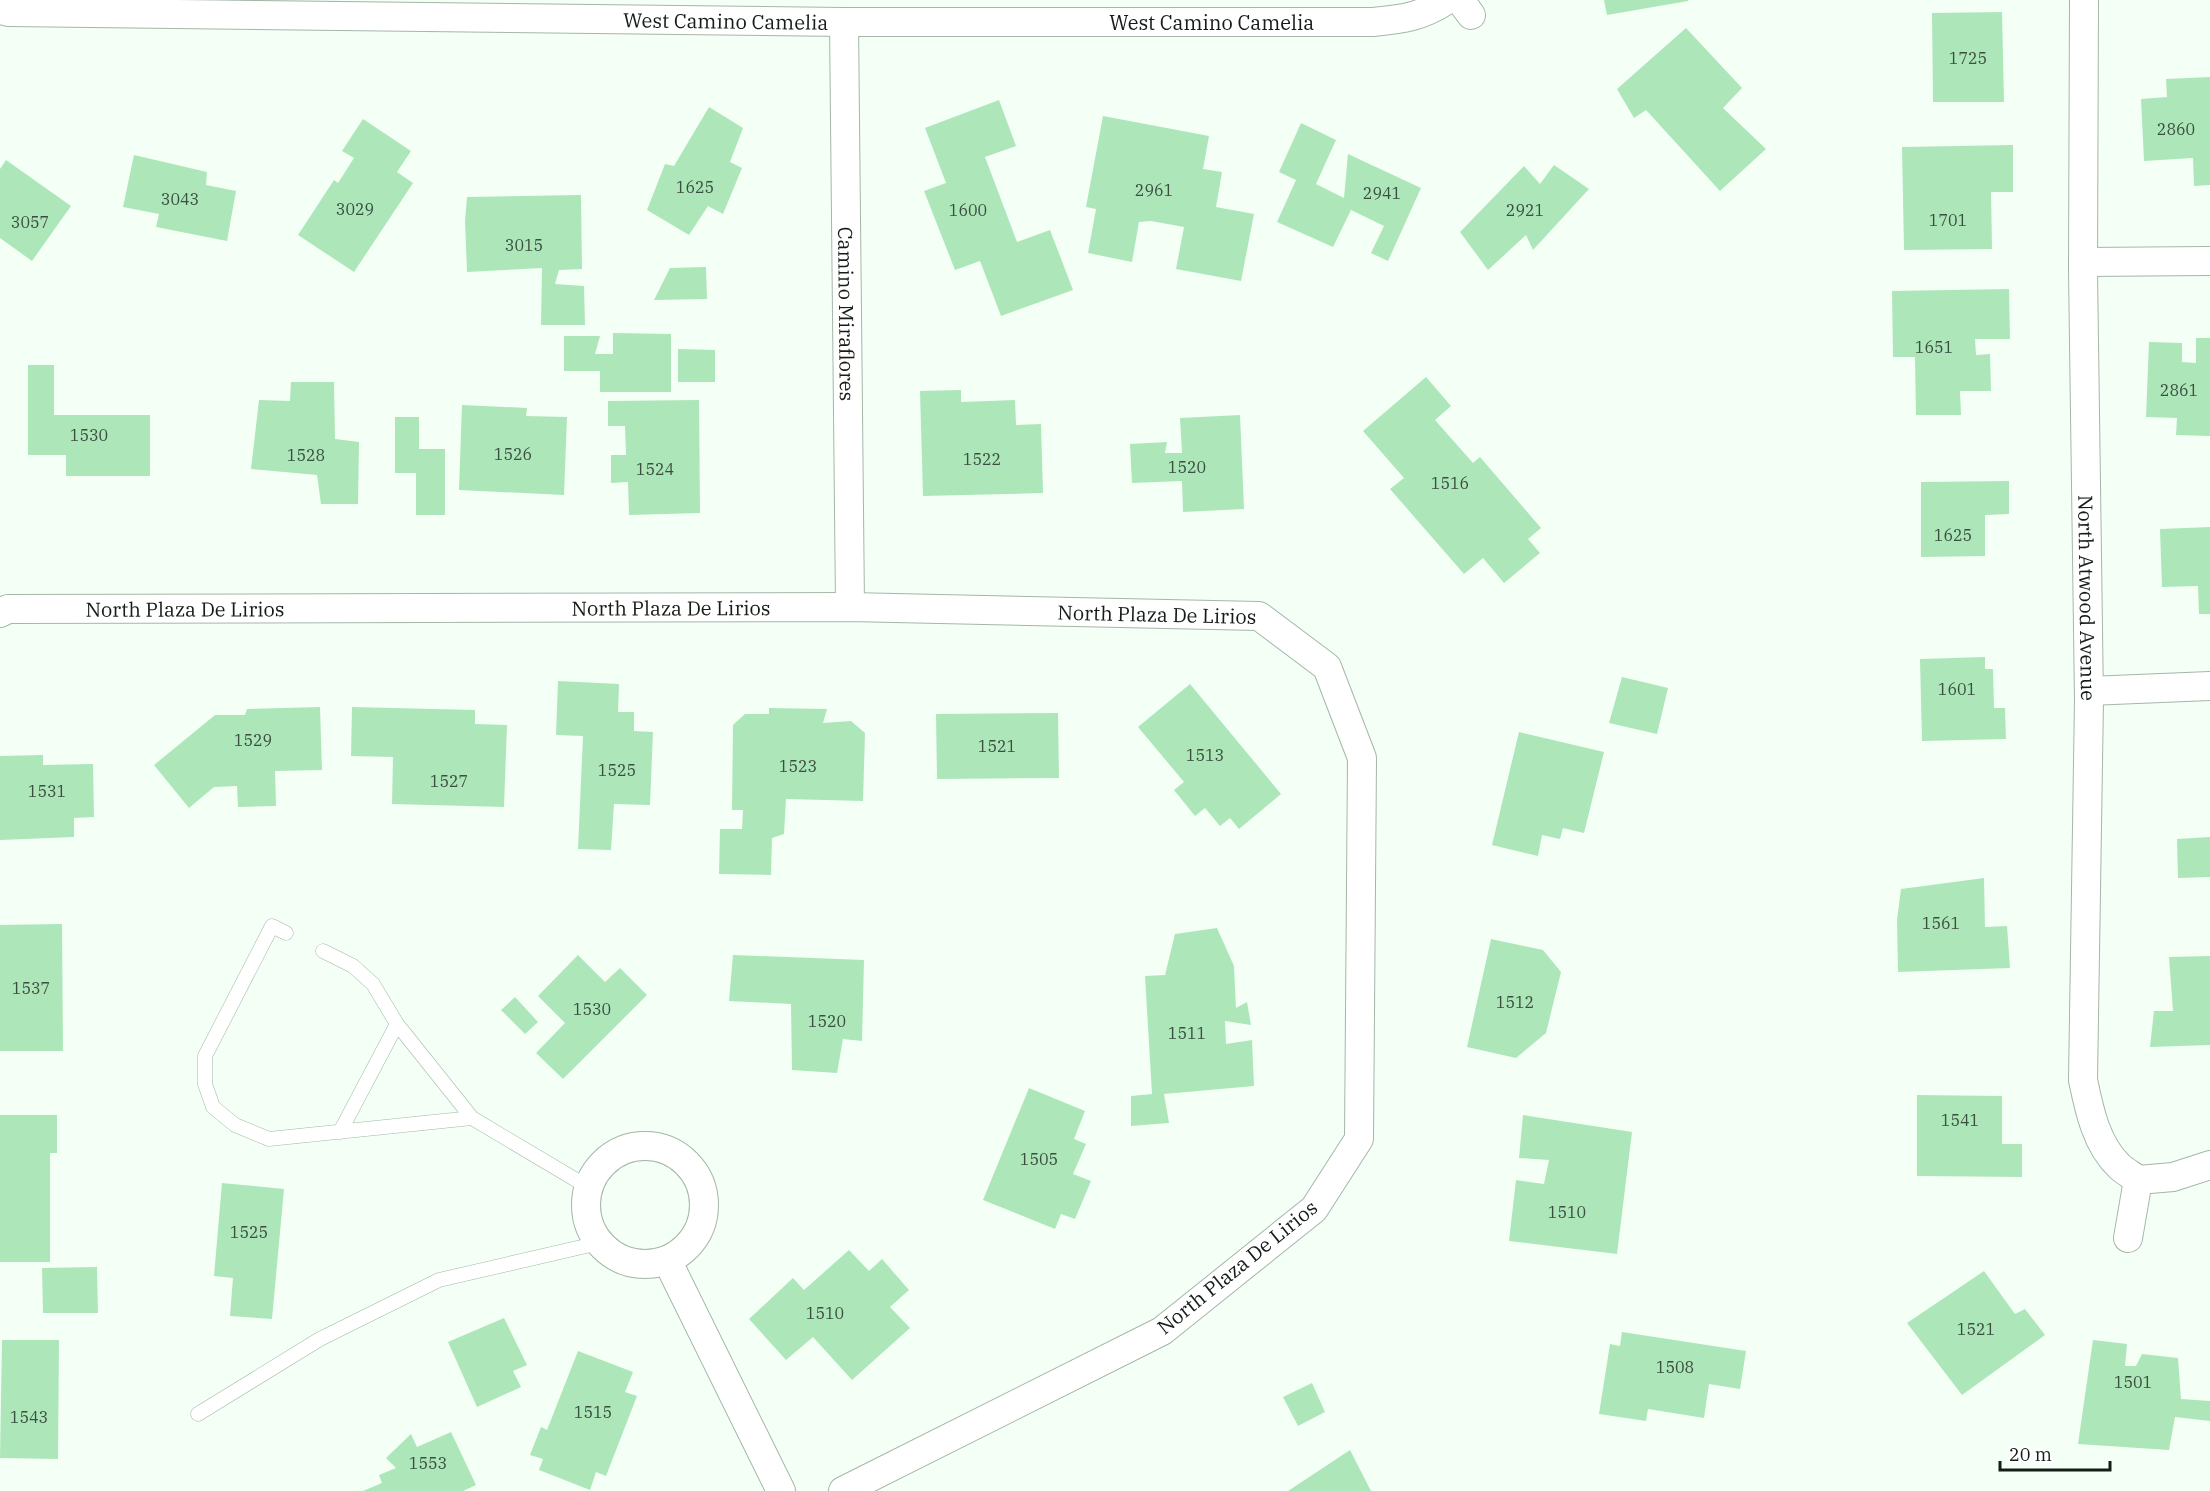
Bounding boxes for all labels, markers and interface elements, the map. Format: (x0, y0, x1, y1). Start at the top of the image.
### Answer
street label: West Camino Camelia (623, 6, 828, 35)
street label: West Camino Camelia (1109, 9, 1314, 36)
house number: 1725 (1949, 48, 1987, 68)
house number: 2860 (2157, 119, 2195, 139)
house number: 1625 (676, 177, 714, 197)
house number: 2961 (1135, 180, 1173, 200)
house number: 2941 (1363, 183, 1401, 203)
house number: 3043 (161, 189, 199, 209)
house number: 3029 (336, 199, 374, 219)
house number: 1600 (949, 200, 987, 220)
house number: 2921 (1506, 200, 1544, 220)
house number: 1701 (1929, 210, 1967, 230)
house number: 3057 (11, 212, 49, 232)
street label: Camino Miraflores (833, 227, 861, 401)
house number: 3015 (505, 235, 543, 255)
house number: 1651 (1915, 337, 1953, 357)
house number: 2861 (2160, 380, 2198, 400)
house number: 1530 (70, 425, 108, 445)
house number: 1526 (494, 444, 532, 464)
house number: 1528 (287, 445, 325, 465)
house number: 1522 (963, 449, 1001, 469)
house number: 1520 (1168, 457, 1206, 477)
house number: 1524 (636, 459, 674, 479)
house number: 1516 (1431, 473, 1469, 493)
street label: North Atwood Avenue (2073, 495, 2103, 701)
house number: 1625 (1934, 525, 1972, 545)
street label: North Plaza De Lirios (571, 594, 771, 621)
street label: North Plaza De Lirios (85, 595, 285, 622)
street label: North Plaza De Lirios (1057, 598, 1257, 629)
house number: 1601 (1938, 679, 1976, 699)
house number: 1529 (234, 730, 272, 750)
house number: 1521 (978, 736, 1016, 756)
house number: 1513 (1186, 745, 1224, 765)
house number: 1523 (779, 756, 817, 776)
house number: 1525 (598, 760, 636, 780)
house number: 1527 (430, 771, 468, 791)
house number: 1531 (28, 781, 66, 801)
house number: 1561 (1922, 913, 1960, 933)
house number: 1537 (12, 978, 50, 998)
house number: 1512 (1496, 992, 1534, 1012)
house number: 1530 (573, 999, 611, 1019)
house number: 1520 (808, 1011, 846, 1031)
house number: 1511 (1168, 1023, 1206, 1043)
house number: 1541 (1941, 1110, 1979, 1130)
house number: 1505 (1020, 1149, 1058, 1169)
street label: North Plaza De Lirios (1151, 1194, 1323, 1340)
house number: 1510 (1548, 1202, 1586, 1222)
house number: 1525 (230, 1222, 268, 1242)
house number: 1510 (806, 1303, 844, 1323)
house number: 1521 (1957, 1319, 1995, 1339)
house number: 1508 (1656, 1357, 1694, 1377)
house number: 1501 (2114, 1372, 2152, 1392)
house number: 1515 (574, 1402, 612, 1422)
house number: 1543 (10, 1407, 48, 1427)
scale bar (2000, 1434, 2110, 1472)
text: 20 m (2009, 1443, 2052, 1466)
house number: 1553 (409, 1453, 447, 1473)

